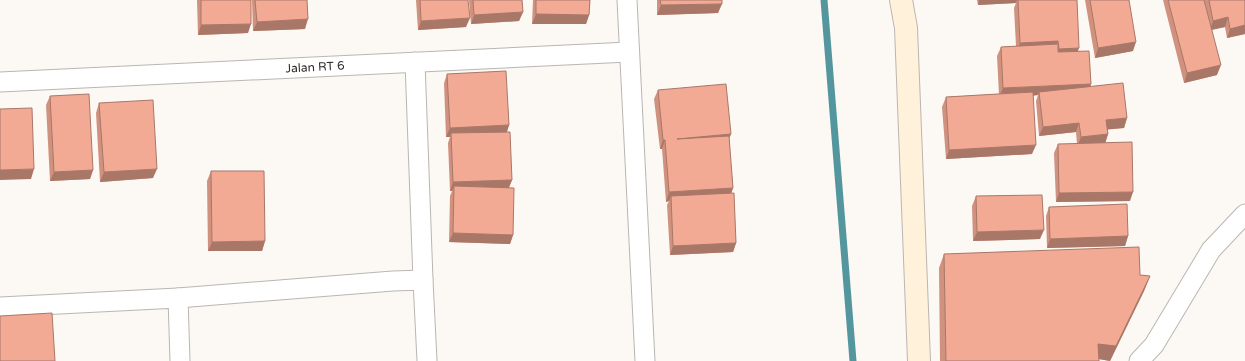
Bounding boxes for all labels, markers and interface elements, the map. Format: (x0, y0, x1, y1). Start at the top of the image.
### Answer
street label: Jalan RT 6 (285, 58, 345, 76)

